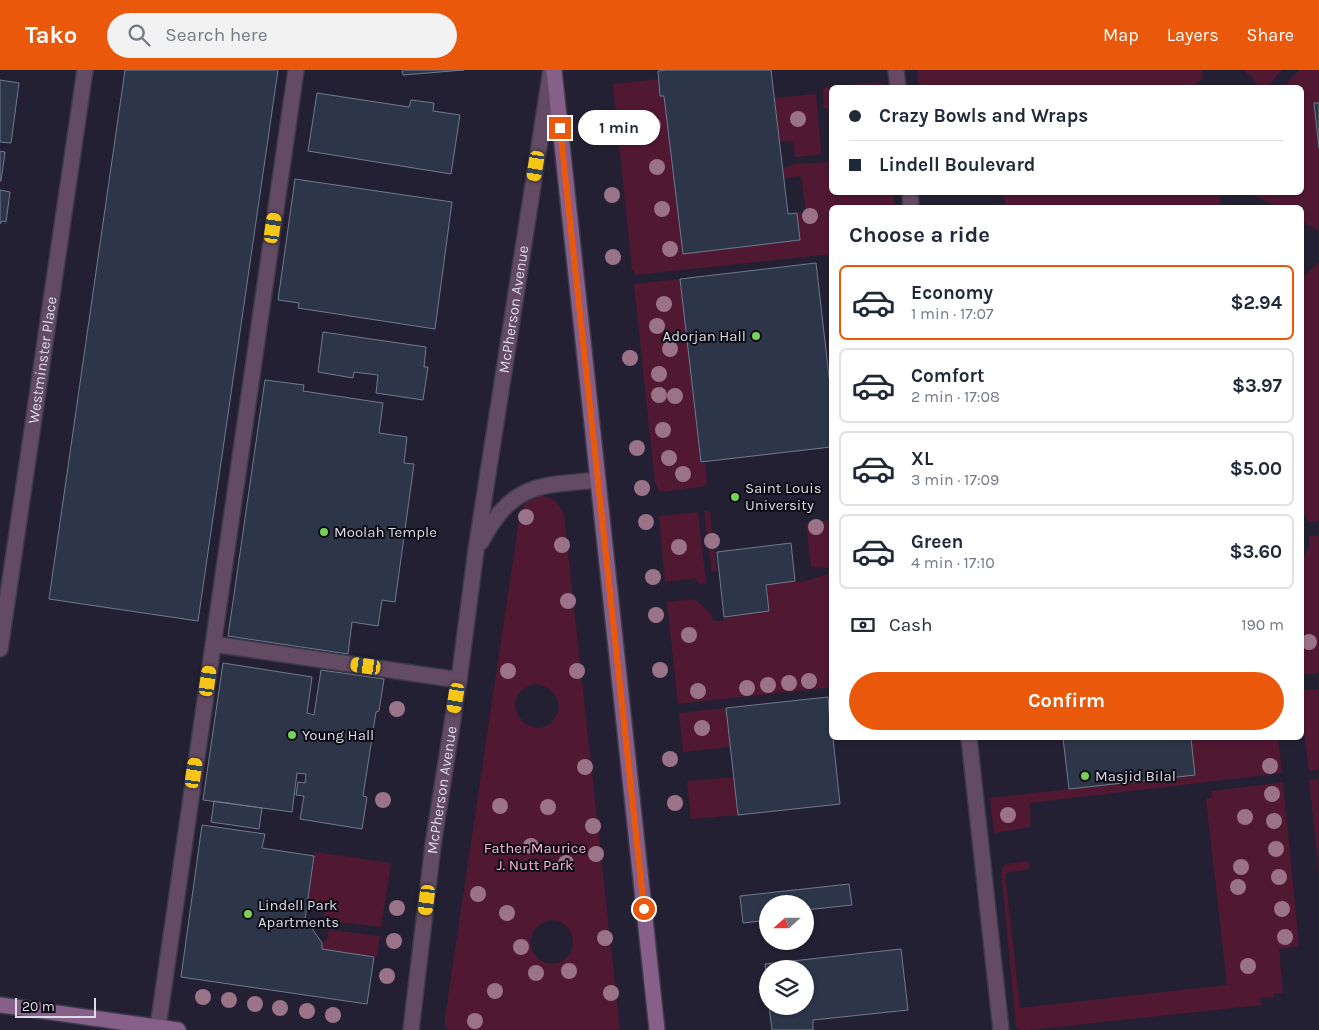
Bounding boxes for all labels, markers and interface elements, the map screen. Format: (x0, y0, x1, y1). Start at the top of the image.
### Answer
search box (107, 13, 457, 58)
text: Tako (25, 21, 77, 49)
icon: search (125, 21, 153, 49)
text: Search here (165, 24, 268, 46)
text: Map (1103, 24, 1139, 46)
text: Layers (1167, 24, 1219, 46)
text: Share (1247, 24, 1294, 46)
text: Crazy Bowls and Wraps (879, 105, 1088, 127)
callout: 1 min (578, 110, 660, 146)
route end (549, 117, 571, 139)
text: 1 min (599, 118, 639, 137)
car (526, 150, 545, 182)
text: Lindell Boulevard (879, 154, 1036, 176)
car (263, 212, 282, 244)
text: Choose a ride (849, 222, 990, 248)
street label: McPherson Avenue (495, 244, 532, 375)
icon: car (851, 280, 896, 325)
text: Economy (911, 282, 993, 304)
text: $2.94 (1230, 292, 1282, 314)
street label: Westminster Place (24, 295, 61, 425)
text: 1 min · 17:07 (911, 304, 993, 323)
place label: Adorjan Hall (663, 327, 746, 345)
marker: Adorjan Hall (750, 330, 762, 342)
icon: car (851, 363, 896, 408)
text: Comfort (911, 365, 985, 387)
text: $3.97 (1232, 375, 1282, 397)
text: 2 min · 17:08 (911, 387, 1000, 406)
icon: car (851, 446, 896, 491)
text: XL (911, 448, 933, 470)
text: $5.00 (1230, 458, 1282, 480)
text: 3 min · 17:09 (911, 470, 999, 489)
place label: Saint Louis University (745, 479, 822, 514)
marker: Saint Louis University (729, 491, 741, 503)
place label: Moolah Temple (334, 523, 437, 541)
marker: Moolah Temple (318, 526, 330, 538)
icon: car (851, 529, 896, 574)
text: Green (911, 531, 963, 553)
text: $3.60 (1229, 541, 1282, 563)
text: 4 min · 17:10 (911, 553, 995, 572)
icon: cash (849, 611, 877, 639)
text: Cash (889, 614, 933, 636)
text: 190 m (1241, 615, 1284, 634)
car (350, 656, 381, 676)
car (198, 665, 217, 697)
button: Confirm (849, 672, 1284, 730)
car (446, 682, 465, 714)
street label: McPherson Avenue (423, 725, 461, 855)
place label: Young Hall (302, 726, 374, 744)
marker: Young Hall (286, 729, 298, 741)
car (184, 757, 203, 789)
place label: Masjid Bilal (1095, 767, 1176, 785)
marker: Masjid Bilal (1079, 770, 1091, 782)
park label: Father Maurice J. Nutt Park (484, 839, 586, 874)
car (417, 884, 436, 916)
north arrow (759, 895, 814, 950)
map controls (759, 895, 814, 1015)
place label: Lindell Park Apartments (258, 896, 339, 931)
route start (633, 898, 655, 920)
marker: Lindell Park Apartments (242, 908, 254, 920)
button: layers (759, 960, 814, 1015)
scale bar (15, 995, 96, 1018)
text: 20 m (22, 998, 55, 1015)

